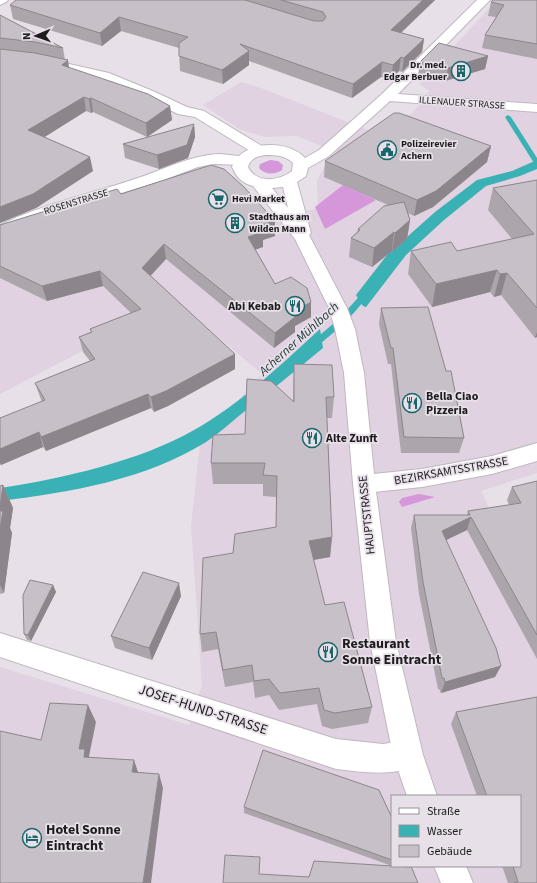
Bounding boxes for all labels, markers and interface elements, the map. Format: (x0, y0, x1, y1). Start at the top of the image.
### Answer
north arrow (16, 16, 56, 56)
text: N (19, 32, 34, 40)
place label: Dr. med. Edgar Berbuer (384, 58, 447, 84)
building icon: Dr. med. Edgar Berbuer (450, 60, 472, 82)
street label: ILLENAUER STRASSE (419, 93, 505, 113)
place label: Polizeirevier Achern (400, 137, 457, 163)
public building icon: Polizeirevier Achern (376, 139, 398, 161)
street label: ROSENSTRASSE (42, 186, 110, 218)
supermarket icon: Hevi Market (207, 188, 229, 210)
place label: Hevi Market (232, 192, 285, 206)
place label: Stadthaus am Wilden Mann (249, 210, 310, 236)
building icon: Stadthaus am Wilden Mann (224, 212, 246, 234)
restaurant icon: Abi Kebab (284, 295, 306, 317)
place label: Abi Kebab (227, 298, 281, 315)
water label: Acherner Mühlbach (254, 298, 343, 381)
place label: Bella Ciao Pizzeria (426, 388, 479, 419)
restaurant icon: Bella Ciao Pizzeria (401, 392, 423, 414)
restaurant icon: Alte Zunft (301, 427, 323, 449)
place label: Alte Zunft (325, 430, 378, 447)
street label: BEZIRKSAMTSSTRASSE (393, 453, 509, 489)
street label: HAUPTSTRASSE (354, 475, 380, 555)
place label: Restaurant Sonne Eintracht (342, 634, 442, 670)
restaurant icon: Restaurant Sonne Eintracht (317, 641, 339, 663)
street label: JOSEF-HUND-STRASSE (136, 680, 270, 740)
legend (391, 795, 521, 867)
text: Straße (427, 803, 460, 820)
place label: Hotel Sonne Eintracht (46, 820, 121, 856)
text: Wasser (427, 823, 463, 840)
hotel icon: Hotel Sonne Eintracht (21, 827, 43, 849)
text: Gebäude (427, 843, 472, 860)

